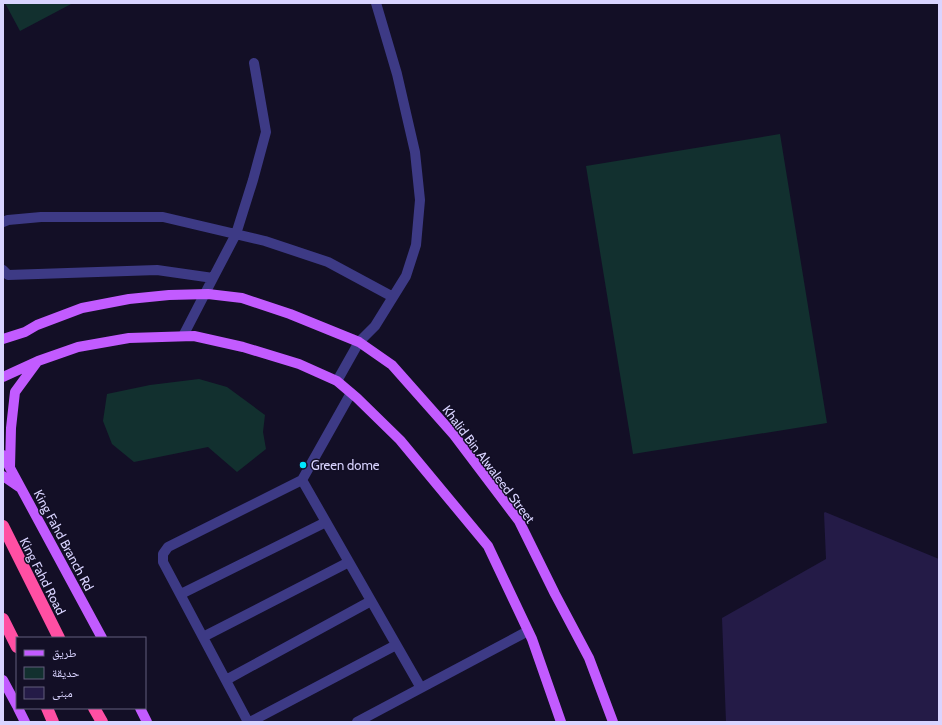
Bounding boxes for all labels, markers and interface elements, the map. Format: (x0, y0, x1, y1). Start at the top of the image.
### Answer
street label: Khalid Bin Alwaleed Street (439, 402, 539, 527)
place label: Green dome (311, 457, 380, 473)
marker: Green dome (298, 460, 308, 470)
street label: King Fahd Branch Rd (31, 487, 97, 593)
street label: King Fahd Road (17, 535, 69, 617)
legend (16, 637, 146, 709)
text: طريق (52, 645, 77, 660)
text: حديقة (52, 665, 80, 680)
text: مبنى (52, 685, 73, 700)

